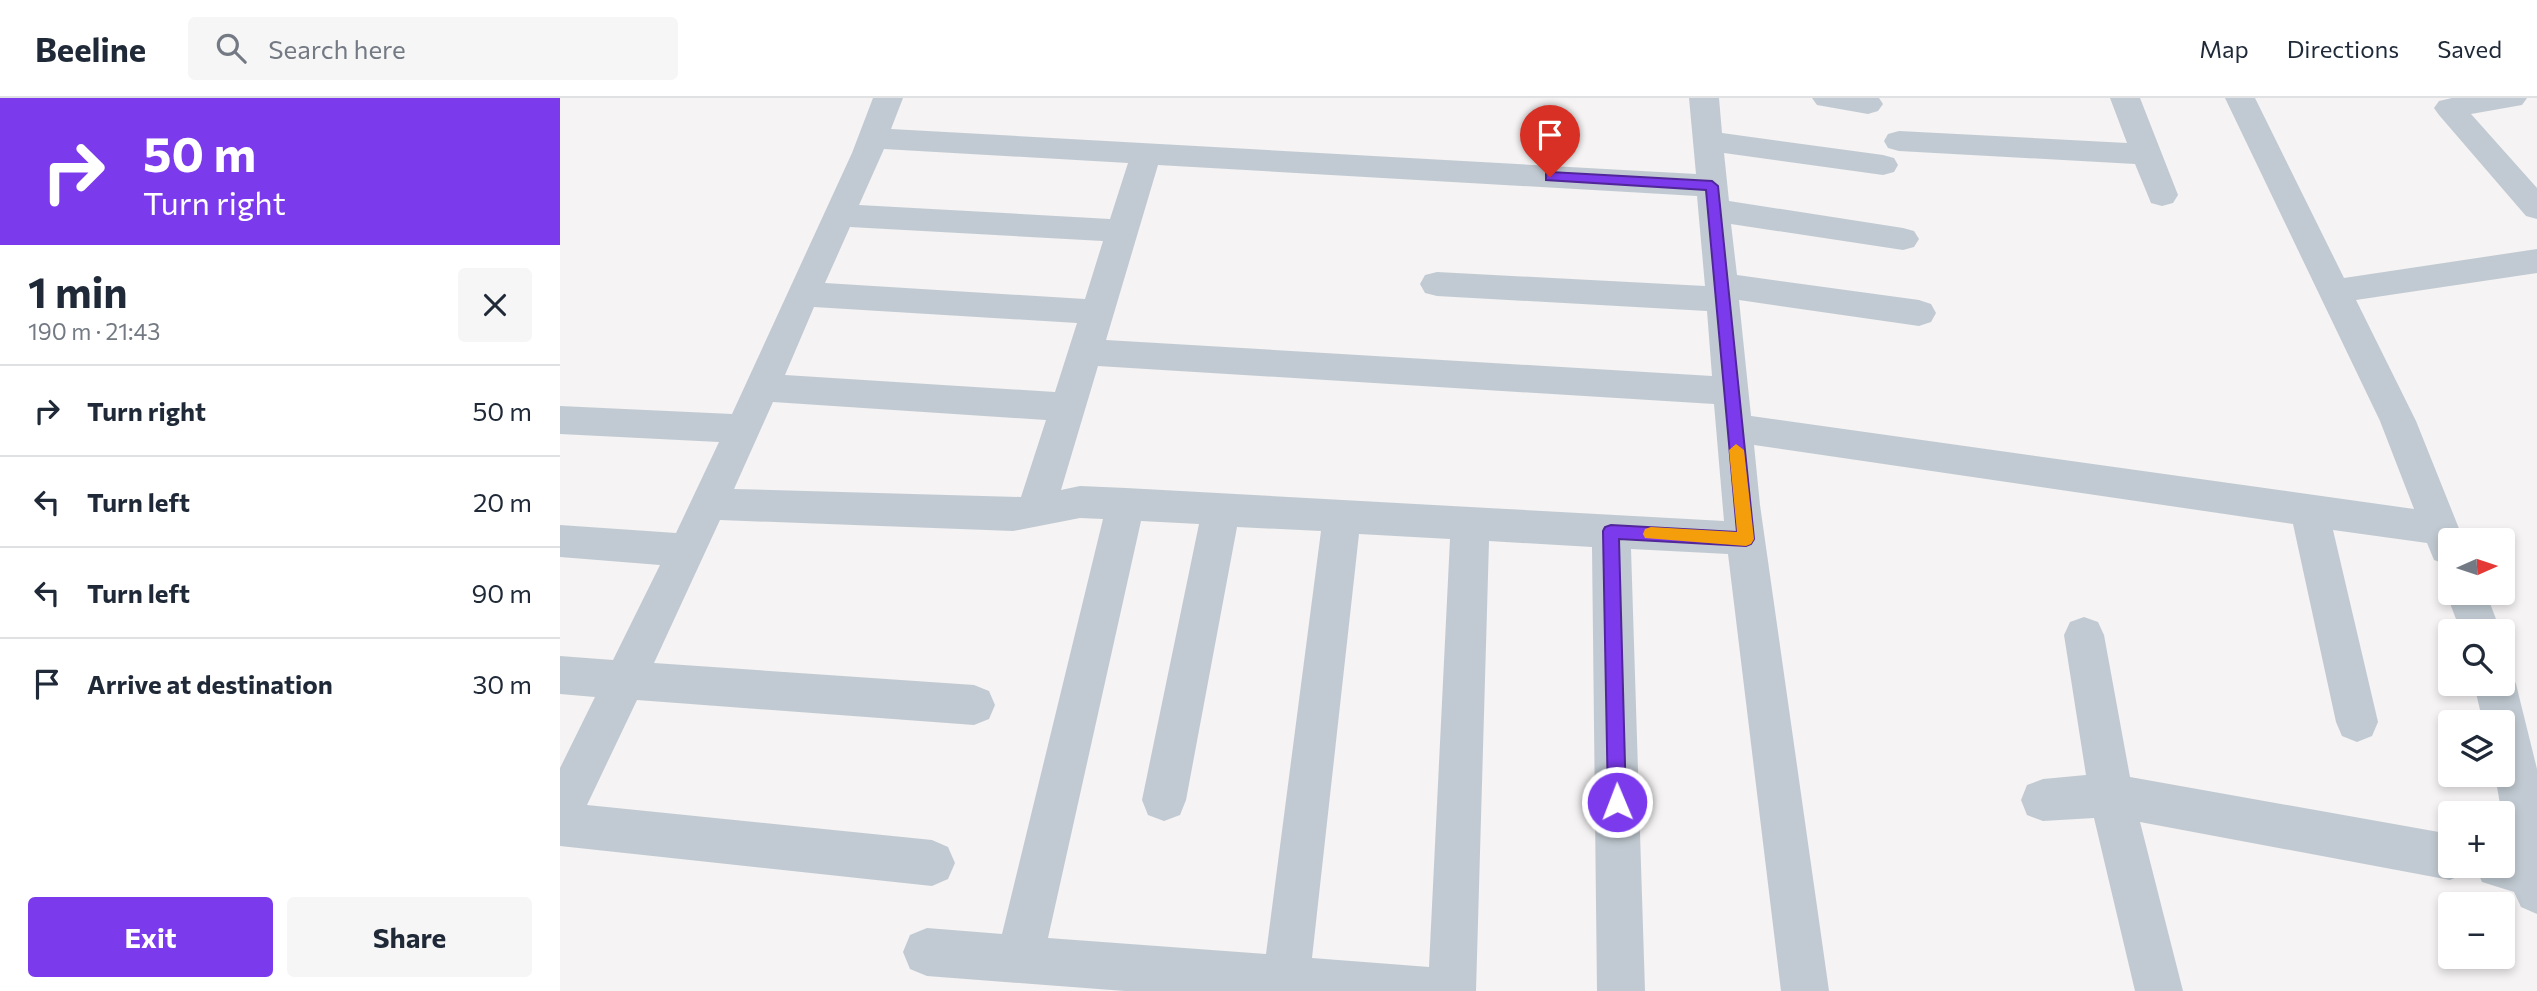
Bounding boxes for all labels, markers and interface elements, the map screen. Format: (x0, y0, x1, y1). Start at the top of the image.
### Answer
search box (188, 17, 678, 80)
text: Beeline (35, 28, 146, 69)
icon: search (212, 29, 250, 67)
text: Search here (268, 33, 406, 64)
text: Map (2199, 34, 2249, 63)
text: Directions (2287, 34, 2399, 63)
text: Saved (2437, 34, 2502, 63)
pin (1520, 105, 1580, 177)
icon: arrive (1531, 116, 1569, 154)
text: 50 m (143, 122, 256, 182)
icon: right (28, 126, 119, 217)
text: Turn right (143, 182, 286, 222)
text: 1 min (28, 265, 128, 317)
button: close (458, 268, 532, 342)
text: 190 m · 21:43 (28, 317, 160, 345)
icon: right (28, 392, 66, 430)
text: Turn right (87, 395, 206, 426)
text: 50 m (472, 395, 532, 426)
icon: left (28, 483, 66, 521)
text: Turn left (87, 486, 190, 517)
text: 20 m (473, 486, 532, 517)
north arrow (2438, 528, 2515, 606)
map controls (2438, 528, 2515, 969)
icon: left (28, 574, 66, 612)
text: Turn left (87, 577, 190, 608)
text: 90 m (472, 577, 532, 608)
button: search (2438, 619, 2515, 696)
icon: arrive (28, 665, 66, 703)
text: Arrive at destination (87, 668, 333, 699)
text: 30 m (473, 668, 532, 699)
button: layers (2438, 710, 2515, 787)
position arrow (1580, 765, 1654, 839)
button: + (2438, 801, 2515, 878)
button: − (2438, 892, 2515, 969)
button: Exit (28, 897, 273, 977)
button: Share (287, 897, 532, 977)

